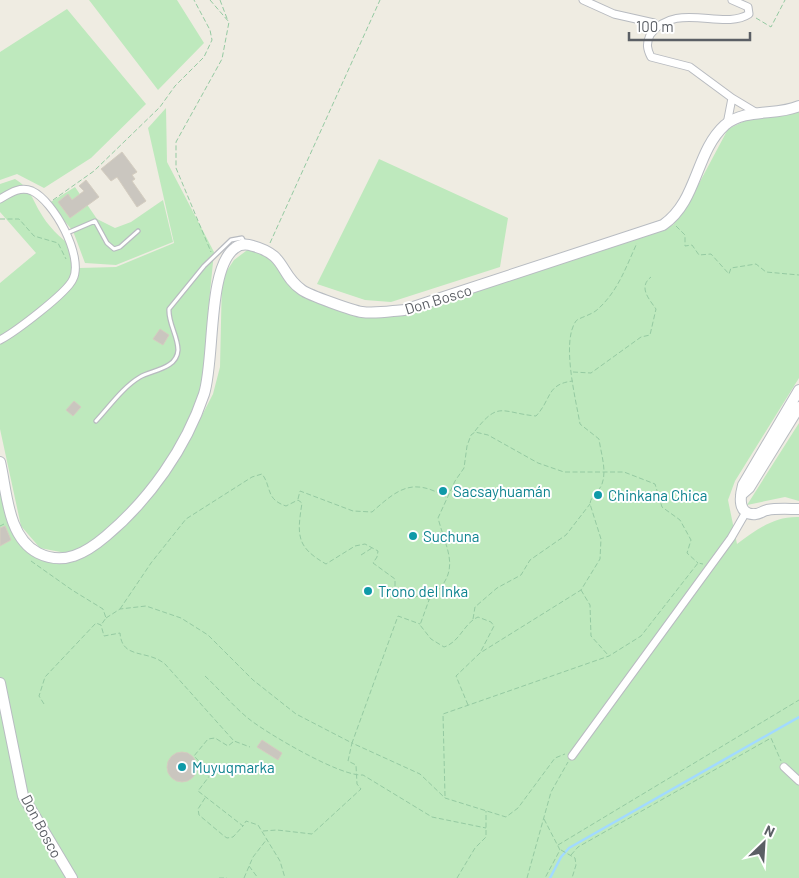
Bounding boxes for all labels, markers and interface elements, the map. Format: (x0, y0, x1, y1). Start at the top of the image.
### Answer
scale bar (629, 10, 750, 42)
text: 100 m (636, 17, 674, 35)
street label: Don Bosco (402, 280, 474, 318)
place label: Sacsayhuamán (453, 482, 551, 500)
marker: Sacsayhuamán (437, 485, 449, 497)
place label: Chinkana Chica (608, 486, 707, 504)
marker: Chinkana Chica (592, 489, 604, 501)
place label: Suchuna (423, 527, 479, 545)
marker: Suchuna (407, 530, 419, 542)
place label: Trono del Inka (378, 582, 468, 600)
marker: Trono del Inka (362, 585, 374, 597)
place label: Muyuqmarka (192, 758, 275, 776)
marker: Muyuqmarka (176, 761, 188, 773)
street label: Don Bosco (18, 791, 66, 861)
north arrow (739, 818, 789, 868)
text: N (762, 821, 778, 840)

